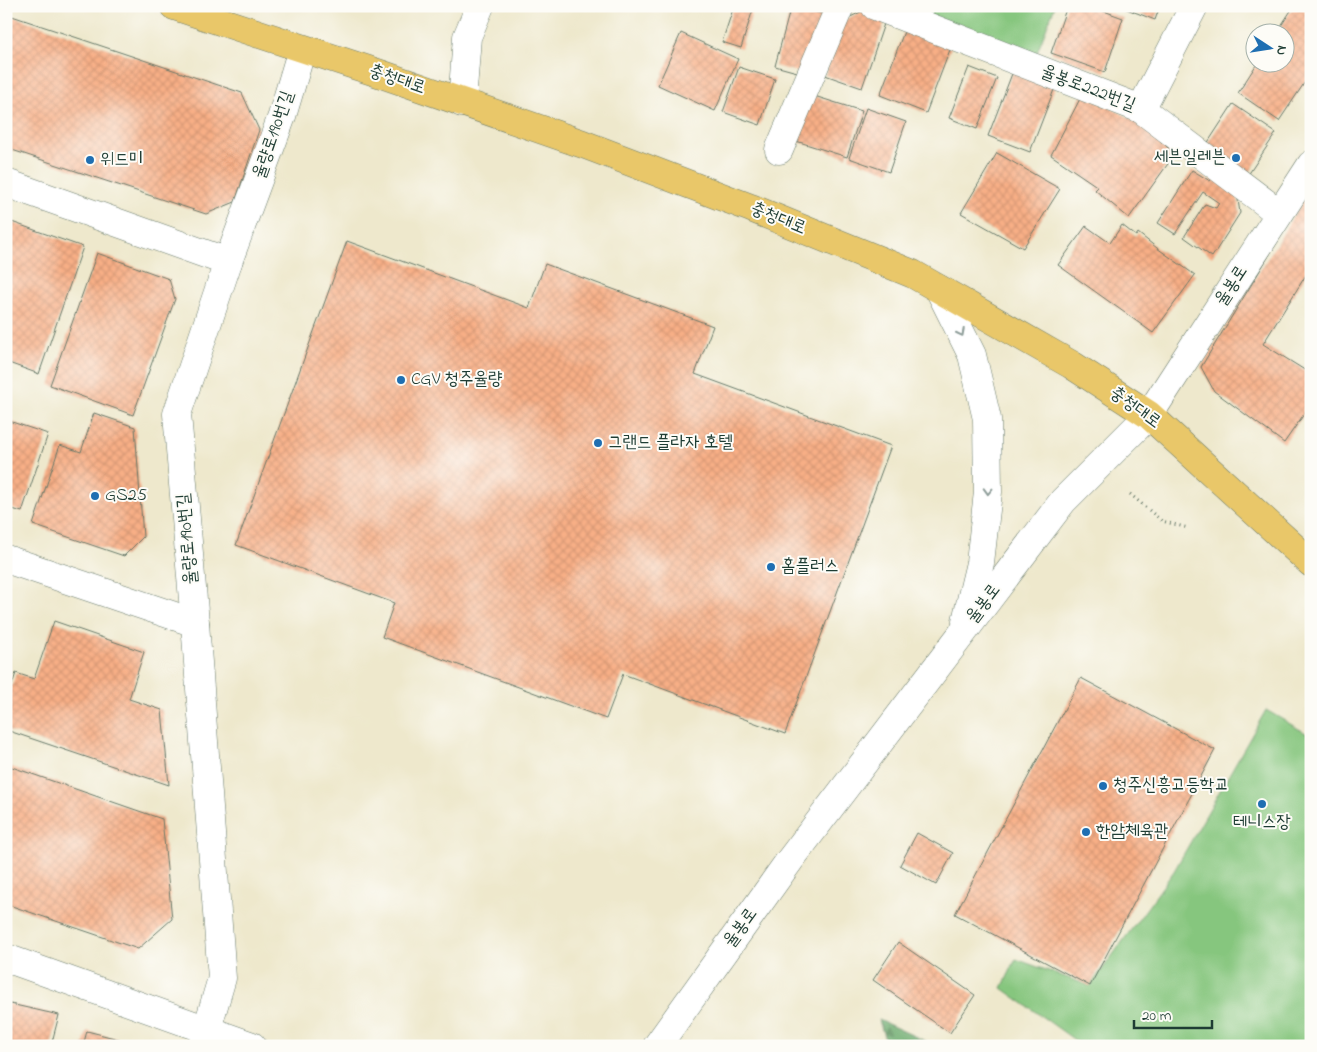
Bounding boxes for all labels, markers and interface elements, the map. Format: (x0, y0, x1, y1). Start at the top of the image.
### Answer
north arrow (1244, 22, 1294, 72)
text: N (1270, 44, 1293, 57)
street label: 충청대로 (365, 58, 429, 102)
street label: 율봉로222번길 (1037, 59, 1139, 119)
street label: 율량로190번길 (247, 87, 301, 182)
place label: 세븐일레븐 (1154, 145, 1226, 171)
place label: 위드미 (100, 147, 143, 173)
marker: 세븐일레븐 (1230, 152, 1242, 164)
marker: 위드미 (84, 154, 96, 166)
street label: 충청대로 (746, 196, 810, 242)
street label: 율봉로 (1209, 261, 1255, 311)
one-way arrow (955, 327, 965, 336)
place label: CGV 청주율량 (411, 367, 503, 393)
marker: CGV 청주율량 (395, 374, 407, 386)
street label: 충청대로 (1104, 380, 1166, 436)
place label: 그랜드 플라자 호텔 (608, 430, 733, 456)
marker: 그랜드 플라자 호텔 (592, 437, 604, 449)
place label: GS25 (105, 483, 147, 509)
one-way arrow (982, 487, 993, 495)
marker: GS25 (89, 490, 101, 502)
street label: 율량로190번길 (171, 492, 205, 586)
place label: 홈플러스 (781, 554, 839, 580)
marker: 홈플러스 (765, 561, 777, 573)
street label: 율봉로 (961, 579, 1007, 629)
place label: 청주신흥고등학교 (1113, 773, 1229, 799)
marker: 청주신흥고등학교 (1097, 780, 1109, 792)
marker: 테니스장 (1256, 798, 1268, 810)
place label: 테니스장 (1233, 810, 1291, 836)
place label: 한암체육관 (1096, 819, 1168, 845)
marker: 한암체육관 (1080, 826, 1092, 838)
street label: 율봉로 (718, 903, 764, 953)
scale bar (1134, 997, 1212, 1029)
text: 20 m (1142, 1005, 1172, 1027)

